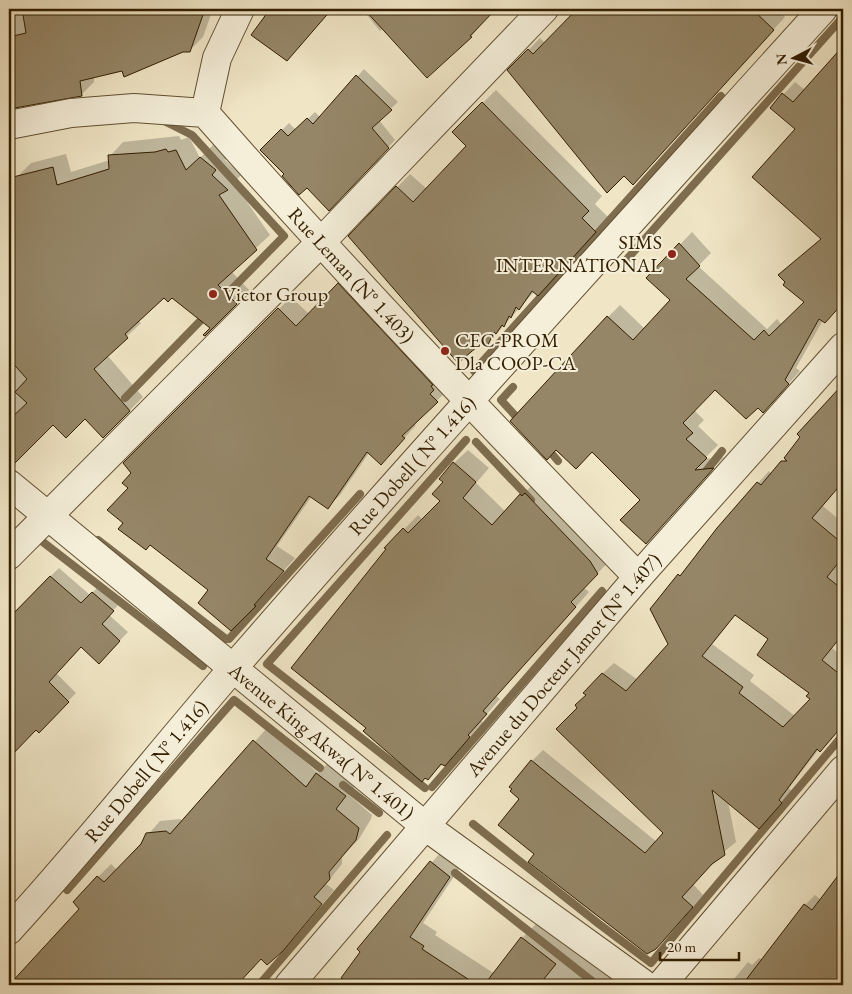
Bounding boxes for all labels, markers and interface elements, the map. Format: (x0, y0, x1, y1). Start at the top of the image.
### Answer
north arrow (770, 32, 820, 82)
text: N (771, 52, 791, 66)
street label: Rue Leman (N° 1.403) (283, 202, 421, 348)
place label: SIMS INTERNATIONAL (496, 229, 662, 278)
marker: SIMS INTERNATIONAL (666, 248, 678, 260)
place label: Victor Group (223, 281, 328, 307)
marker: Victor Group (207, 288, 219, 300)
place label: CEC-PROM Dla COOP-CA (455, 327, 576, 376)
marker: CEC-PROM Dla COOP-CA (439, 345, 451, 357)
street label: Rue Dobell ( N° 1.416) (343, 390, 481, 541)
street label: Avenue du Docteur Jamot (N° 1.407) (460, 547, 667, 782)
street label: Avenue King Akwa( N° 1.401) (223, 656, 420, 825)
street label: Rue Dobell ( N° 1.416) (79, 694, 213, 848)
scale bar (660, 929, 738, 961)
text: 20 m (667, 937, 696, 956)

